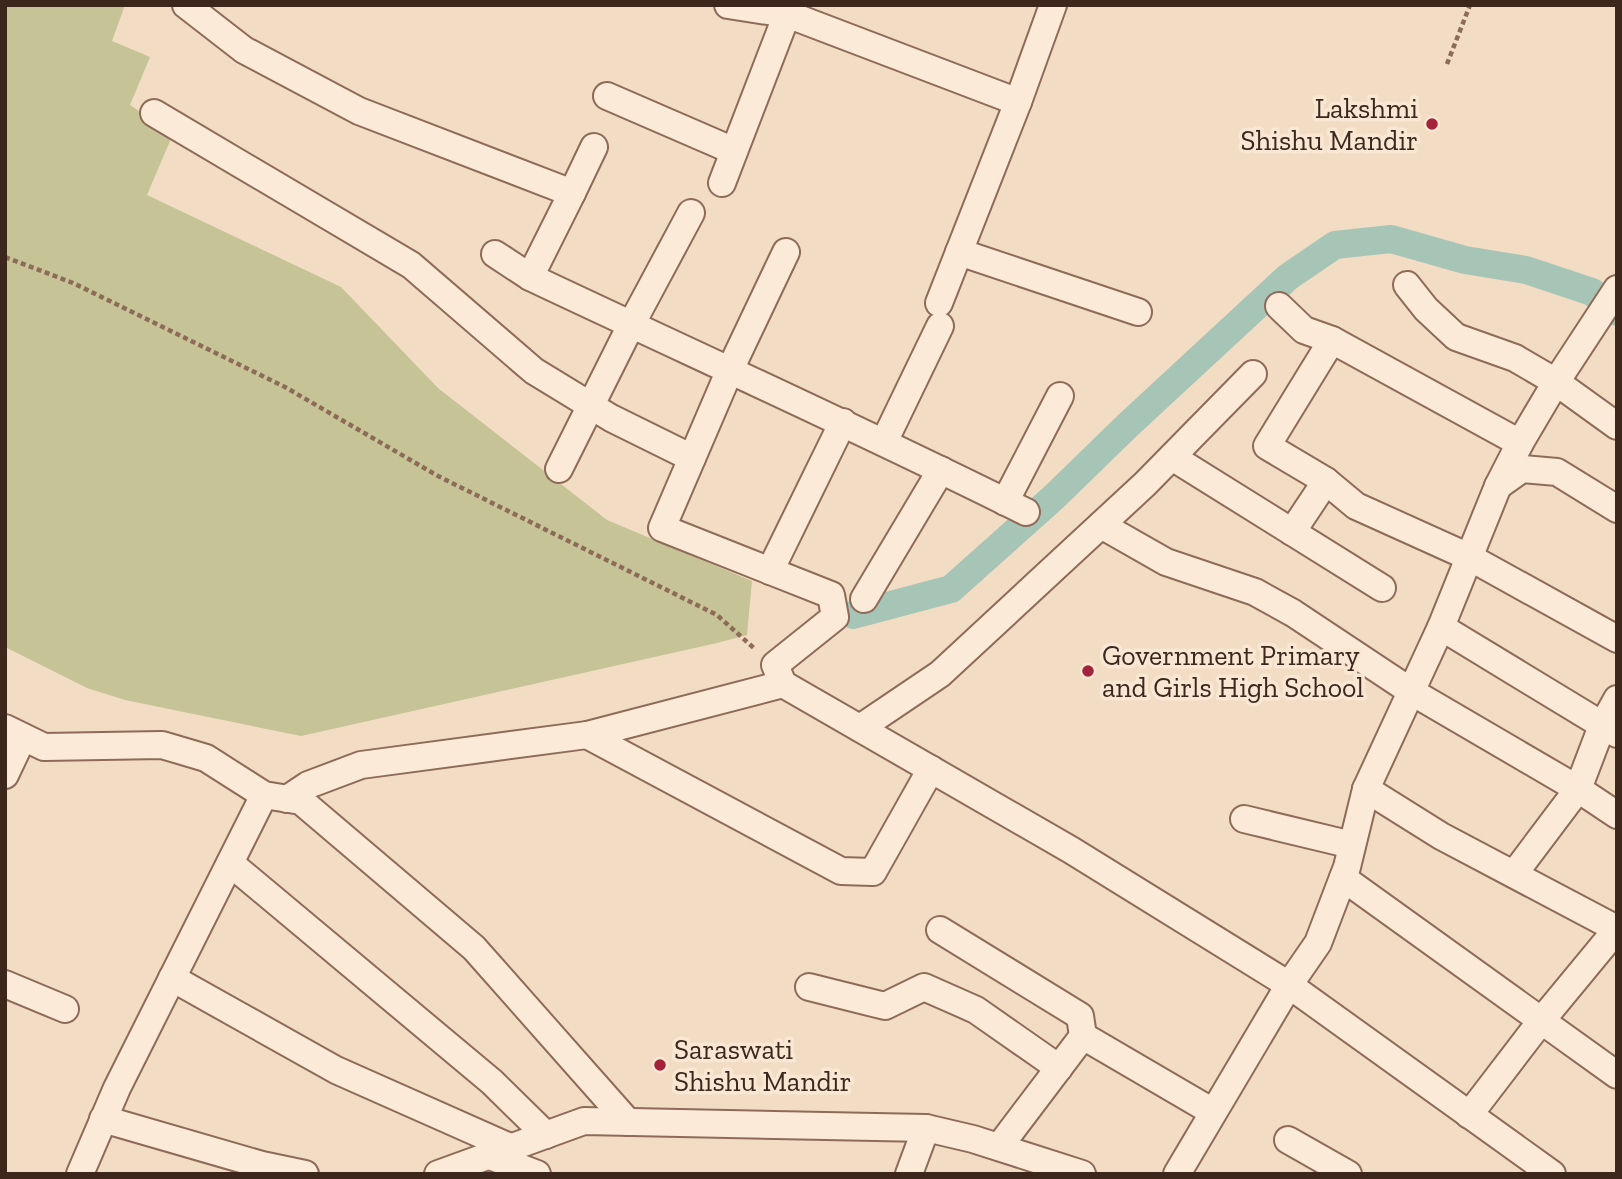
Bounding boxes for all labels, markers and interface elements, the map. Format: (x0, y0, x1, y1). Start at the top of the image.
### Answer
place label: Lakshmi Shishu Mandir (1241, 92, 1418, 157)
marker: Lakshmi Shishu Mandir (1424, 116, 1440, 132)
place label: Government Primary and Girls High School (1102, 639, 1364, 704)
marker: Government Primary and Girls High School (1080, 663, 1096, 679)
place label: Saraswati Shishu Mandir (674, 1033, 851, 1098)
marker: Saraswati Shishu Mandir (652, 1057, 668, 1073)

